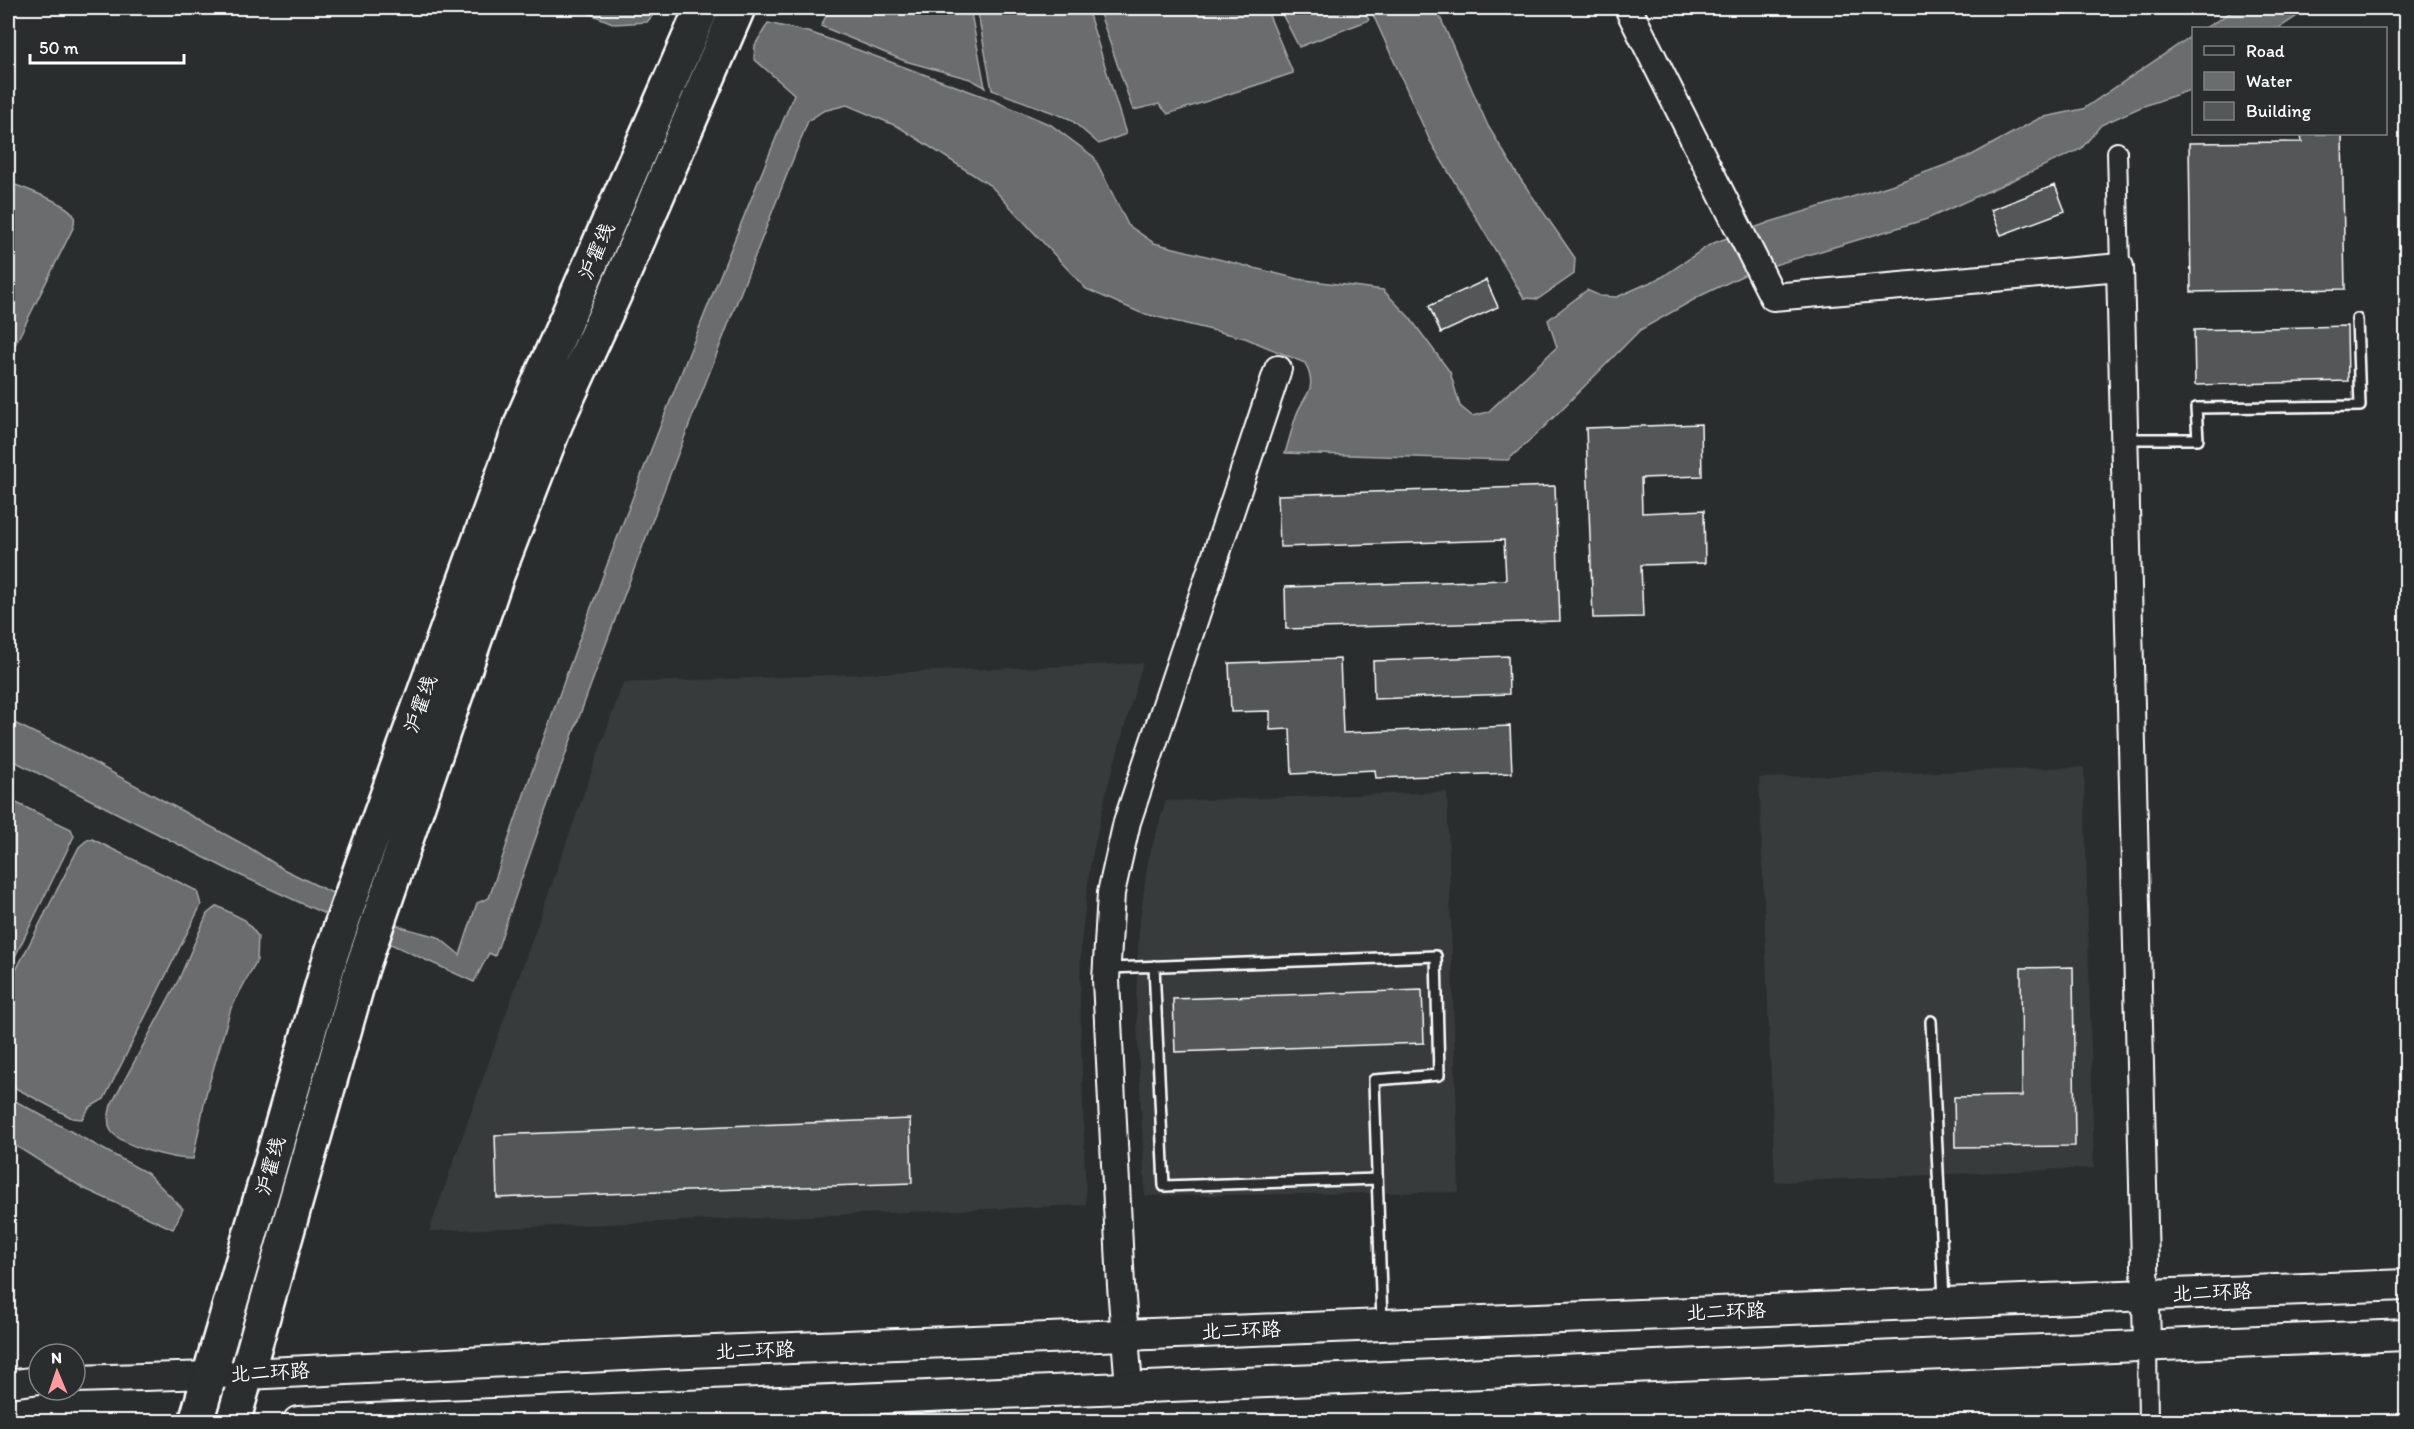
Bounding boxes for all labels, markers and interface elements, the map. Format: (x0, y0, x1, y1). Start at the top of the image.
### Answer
scale bar (30, 27, 184, 65)
legend (2192, 27, 2387, 135)
text: 50 m (39, 37, 79, 59)
text: Road (2246, 40, 2285, 62)
text: Water (2246, 70, 2292, 92)
text: Building (2246, 100, 2312, 122)
street label: 沪霍线 (573, 219, 619, 283)
street label: 沪霍线 (398, 672, 442, 736)
street label: 沪霍线 (250, 1134, 290, 1198)
street label: 北二环路 (2172, 1279, 2253, 1305)
street label: 北二环路 (1686, 1298, 1767, 1324)
street label: 北二环路 (1201, 1317, 1282, 1343)
street label: 北二环路 (715, 1337, 796, 1363)
north arrow (27, 1342, 87, 1402)
text: N (51, 1348, 62, 1367)
street label: 北二环路 (229, 1358, 312, 1386)

